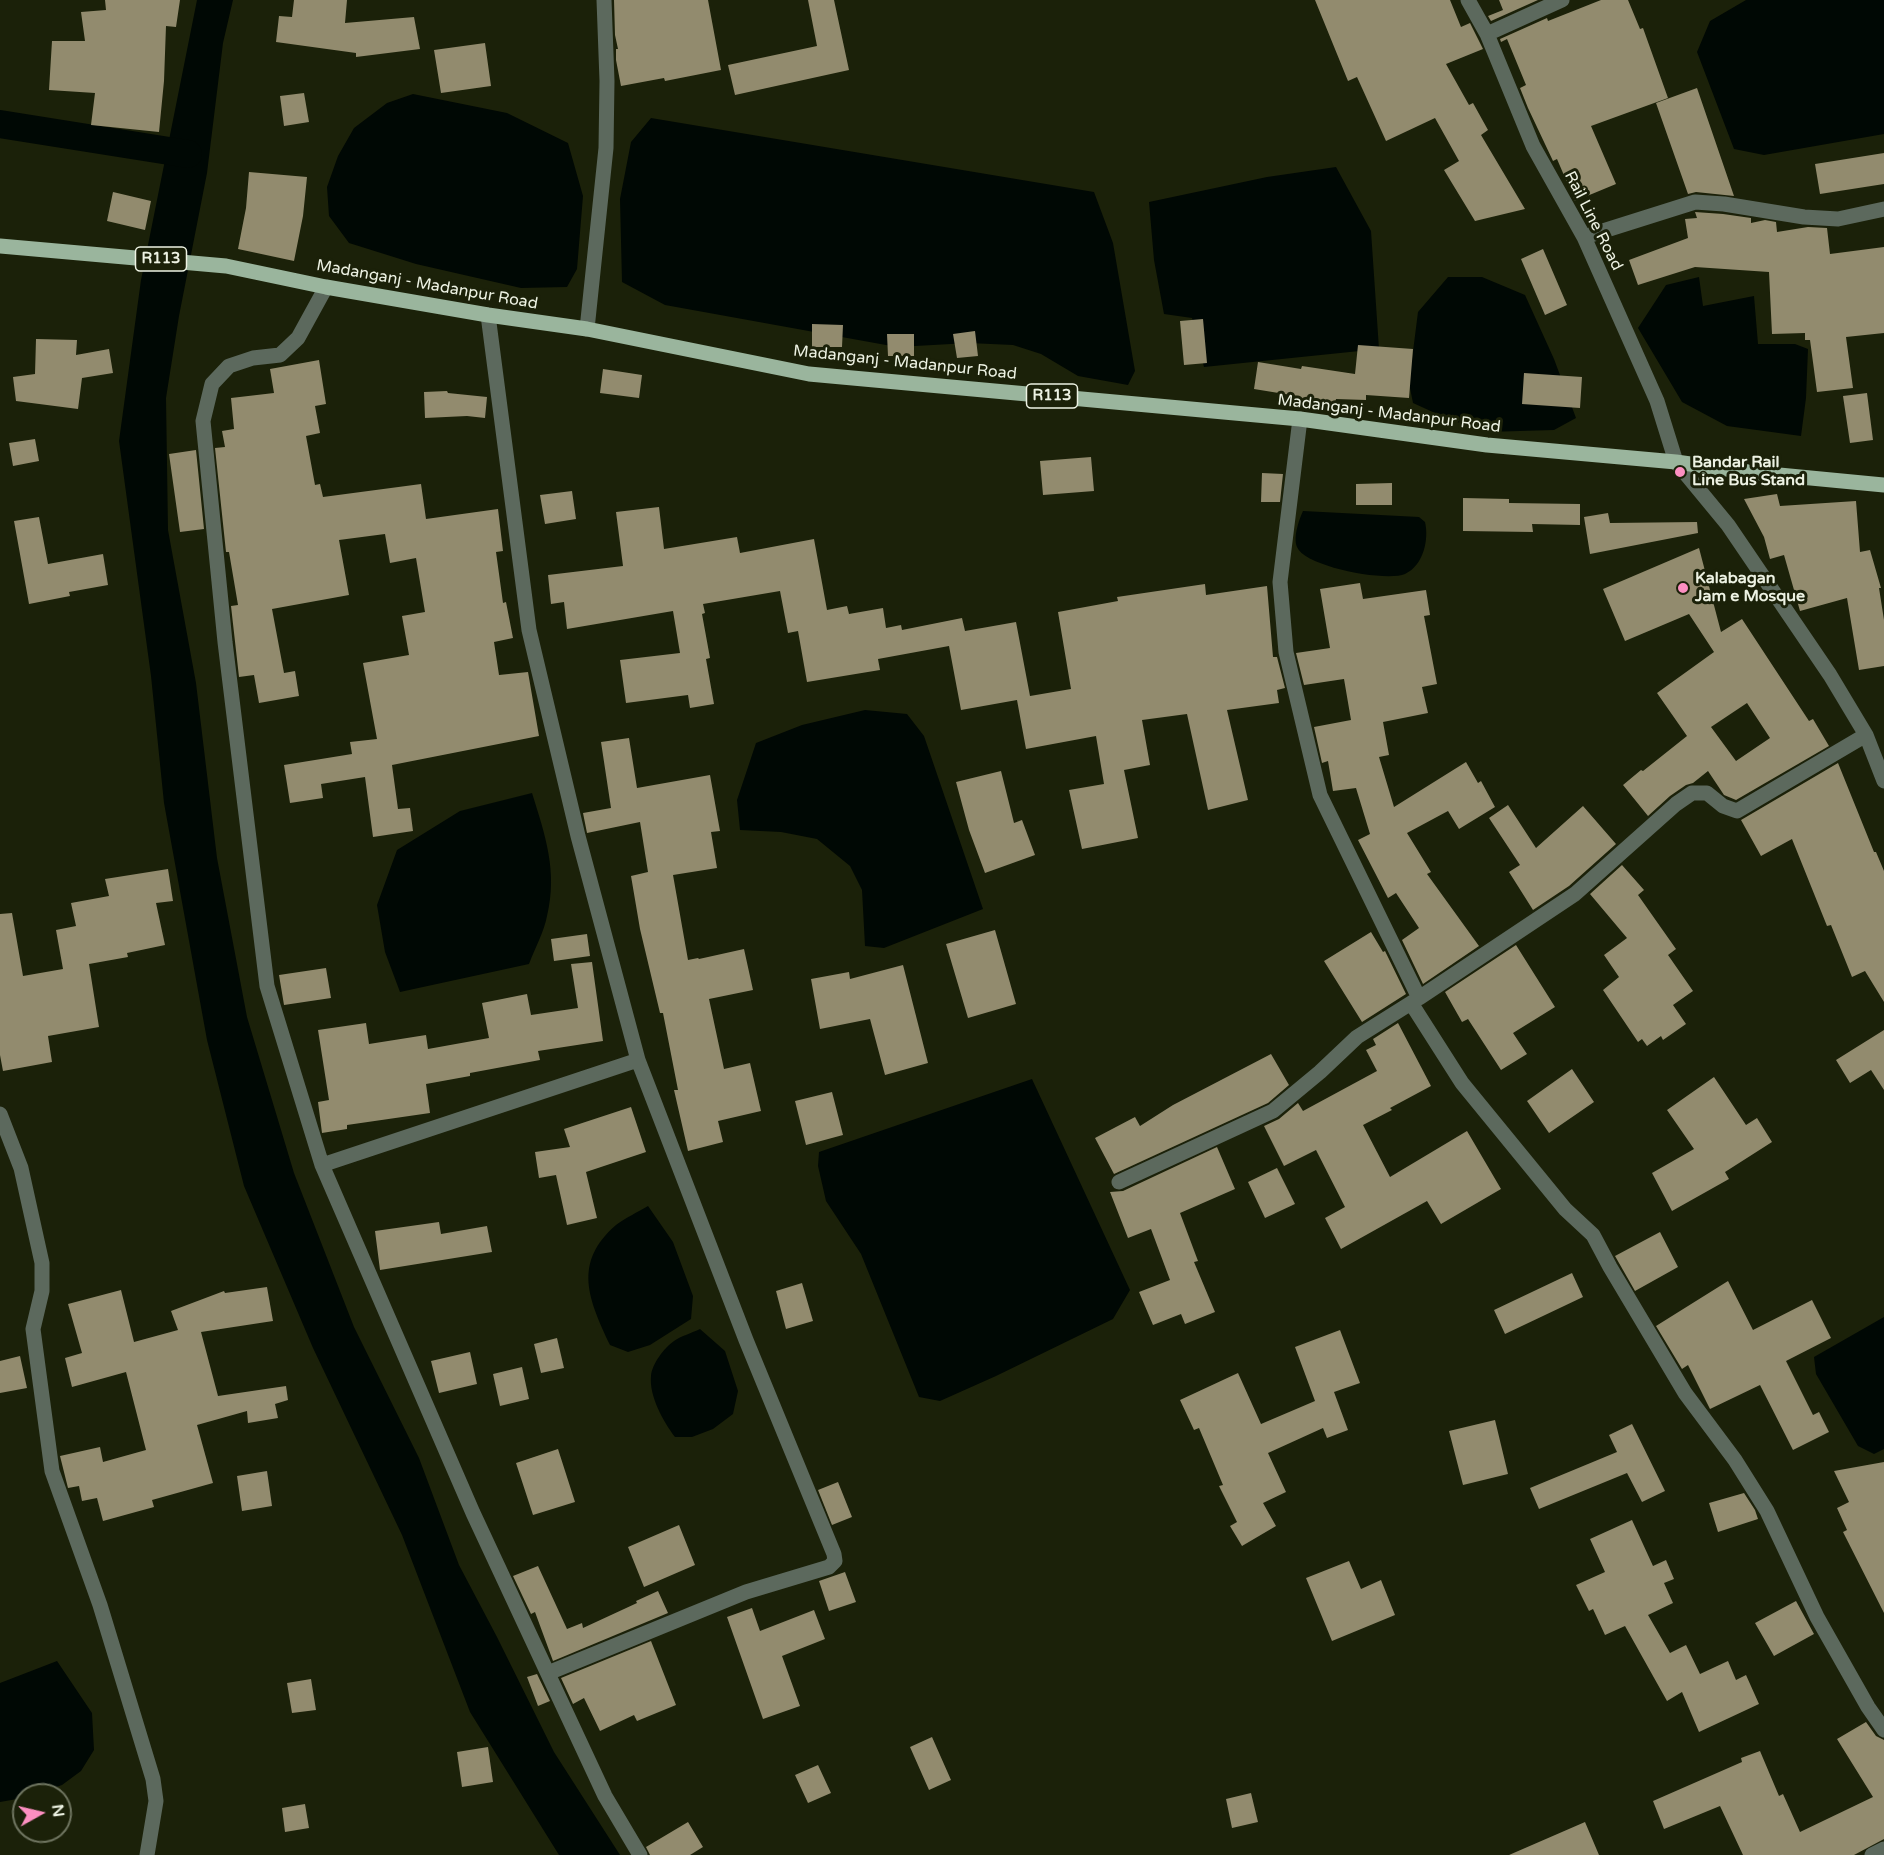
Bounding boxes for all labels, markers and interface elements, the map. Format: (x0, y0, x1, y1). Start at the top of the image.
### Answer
street label: Rail Line Road (1560, 168, 1626, 274)
road number: R113 (136, 247, 186, 271)
street label: Madanganj - Madanpur Road (315, 256, 539, 314)
street label: Madanganj - Madanpur Road (792, 342, 1018, 384)
road number: R113 (1026, 384, 1078, 408)
street label: Madanganj - Madanpur Road (1276, 391, 1502, 437)
place label: Bandar Rail Line Bus Stand (1692, 453, 1805, 491)
marker: Bandar Rail Line Bus Stand (1673, 465, 1687, 479)
place label: Kalabagan Jam e Mosque (1695, 569, 1805, 607)
marker: Kalabagan Jam e Mosque (1676, 581, 1690, 595)
north arrow (12, 1783, 72, 1843)
text: N (47, 1803, 69, 1819)

